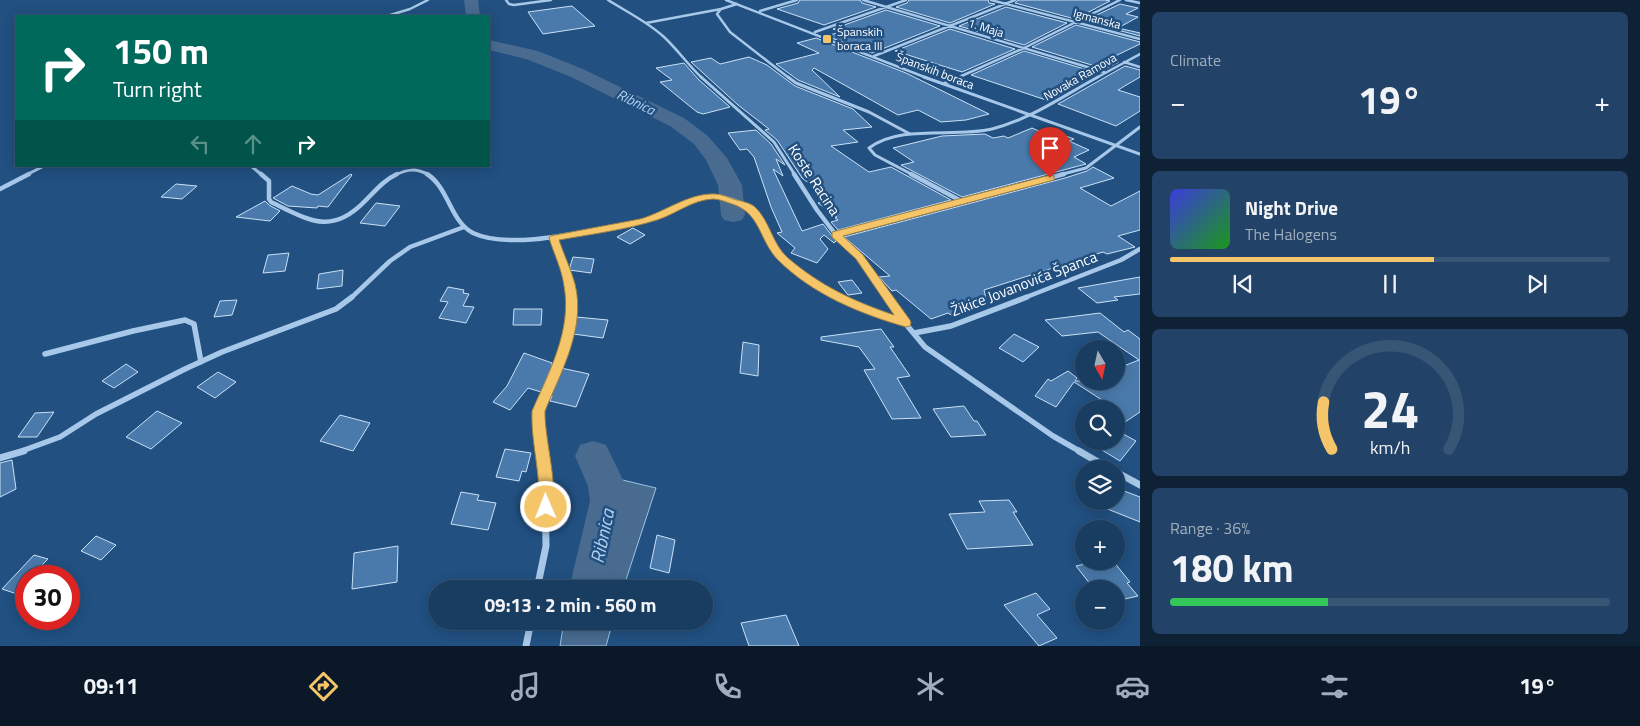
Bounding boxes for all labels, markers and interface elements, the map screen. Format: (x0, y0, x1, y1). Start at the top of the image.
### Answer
street label: Igmanska (1071, 3, 1123, 34)
street label: 1. Maja (966, 13, 1006, 42)
place label: Španskih boraca III (837, 22, 883, 55)
text: 150 m (113, 24, 209, 78)
marker: Španskih boraca III (821, 33, 833, 45)
icon: right (30, 35, 95, 100)
street label: Španskih boraca (893, 47, 977, 94)
street label: Novaka Ramova (1040, 48, 1120, 105)
text: Climate (1170, 48, 1221, 72)
text: 19° (1358, 71, 1422, 129)
text: Turn right (113, 72, 202, 106)
text: − (1170, 80, 1186, 123)
text: + (1594, 80, 1610, 123)
water label: Ribnica (614, 83, 660, 120)
pin (1029, 127, 1071, 178)
icon: left (186, 130, 214, 158)
icon: ahead (239, 130, 267, 158)
icon: right (292, 130, 320, 158)
icon: arrive (1036, 134, 1064, 162)
street label: Koste Racina (783, 139, 847, 221)
text: Night Drive (1245, 193, 1338, 222)
text: The Halogens (1245, 222, 1337, 246)
street label: Žikice Jovanovića Španca (947, 245, 1101, 322)
icon: previous (1229, 270, 1257, 298)
icon: pause (1376, 270, 1404, 298)
icon: next (1523, 270, 1551, 298)
north arrow (1075, 340, 1125, 390)
map controls (1075, 340, 1125, 630)
text: 24 (1361, 369, 1419, 448)
button: search (1075, 400, 1125, 450)
text: km/h (1370, 434, 1410, 461)
button: layers (1075, 460, 1125, 510)
position arrow (519, 480, 571, 532)
water label: Ribnica (582, 505, 622, 566)
text: Range · 36% (1170, 516, 1250, 540)
button: + (1075, 520, 1125, 570)
text: 180 km (1170, 539, 1294, 597)
speed limit sign: 30 (15, 565, 80, 630)
button: − (1075, 580, 1125, 630)
text: 09:13 · 2 min · 560 m (484, 590, 657, 619)
text: 09:11 (84, 669, 139, 703)
icon: directions (306, 669, 341, 704)
icon: music (508, 669, 543, 704)
icon: phone (710, 669, 745, 704)
icon: climate (913, 669, 948, 704)
icon: car (1115, 669, 1150, 704)
icon: filters (1317, 669, 1352, 704)
text: 19° (1519, 669, 1556, 703)

